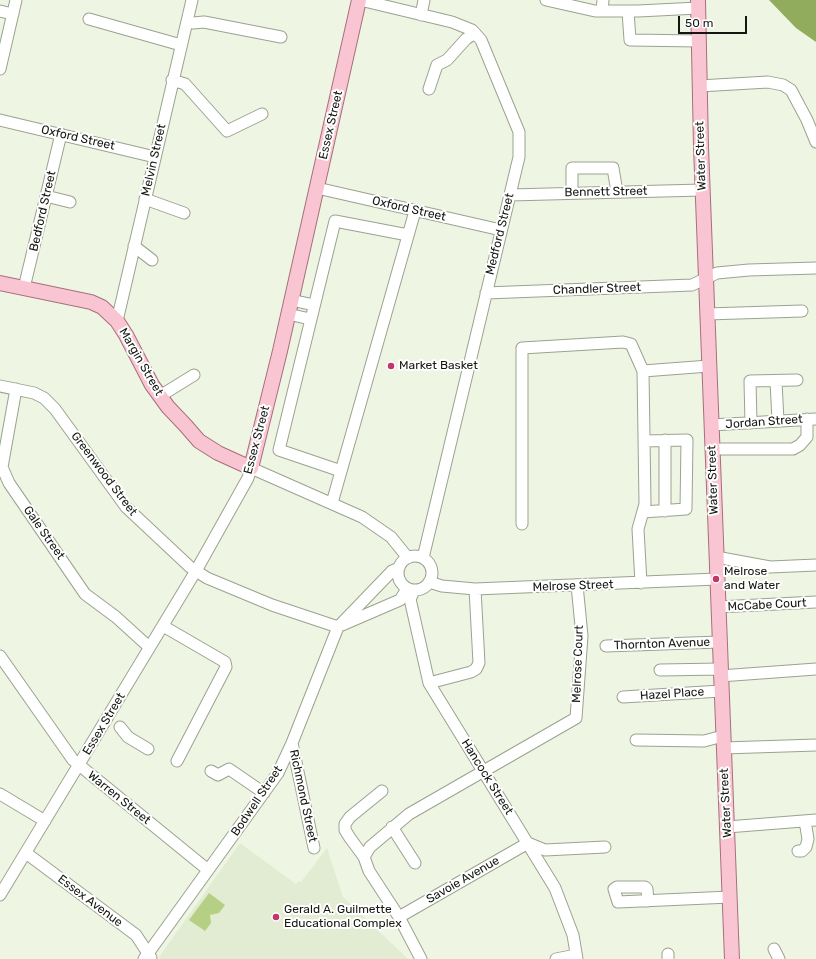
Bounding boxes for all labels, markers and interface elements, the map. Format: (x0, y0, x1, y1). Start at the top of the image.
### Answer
scale bar (680, 8, 749, 34)
text: 50 m (685, 16, 713, 30)
street label: Essex Street (316, 89, 346, 161)
street label: Water Street (693, 121, 709, 191)
street label: Oxford Street (40, 123, 116, 153)
street label: Melvin Street (139, 123, 169, 197)
street label: Bedford Street (27, 169, 59, 253)
street label: Bennett Street (564, 184, 648, 200)
street label: Medford Street (483, 192, 517, 276)
street label: Oxford Street (371, 194, 447, 224)
street label: Chandler Street (553, 280, 641, 298)
street label: Margin Street (116, 326, 166, 398)
place label: Market Basket (399, 359, 478, 373)
marker: Market Basket (386, 361, 396, 371)
street label: Essex Street (241, 404, 273, 476)
street label: Jordan Street (725, 412, 803, 432)
street label: Greenwood Street (68, 429, 140, 519)
street label: Water Street (705, 445, 721, 515)
street label: Gale Street (20, 503, 68, 563)
place label: Melrose and Water (724, 565, 780, 593)
marker: Melrose and Water (711, 574, 721, 584)
street label: Melrose Street (532, 577, 614, 595)
street label: McCabe Court (727, 596, 807, 614)
street label: Melrose Court (569, 625, 587, 703)
street label: Thornton Avenue (614, 635, 710, 653)
street label: Hazel Place (639, 685, 705, 703)
street label: Essex Street (80, 690, 128, 758)
street label: Hancock Street (458, 737, 516, 817)
street label: Richmond Street (286, 748, 320, 844)
street label: Bodwell Street (228, 763, 286, 839)
street label: Warren Street (85, 768, 153, 828)
street label: Water Street (717, 768, 735, 838)
street label: Savoie Avenue (424, 853, 502, 907)
street label: Essex Avenue (55, 872, 125, 930)
place label: Gerald A. Guilmette Educational Complex (284, 903, 402, 931)
marker: Gerald A. Guilmette Educational Complex (271, 912, 281, 922)

